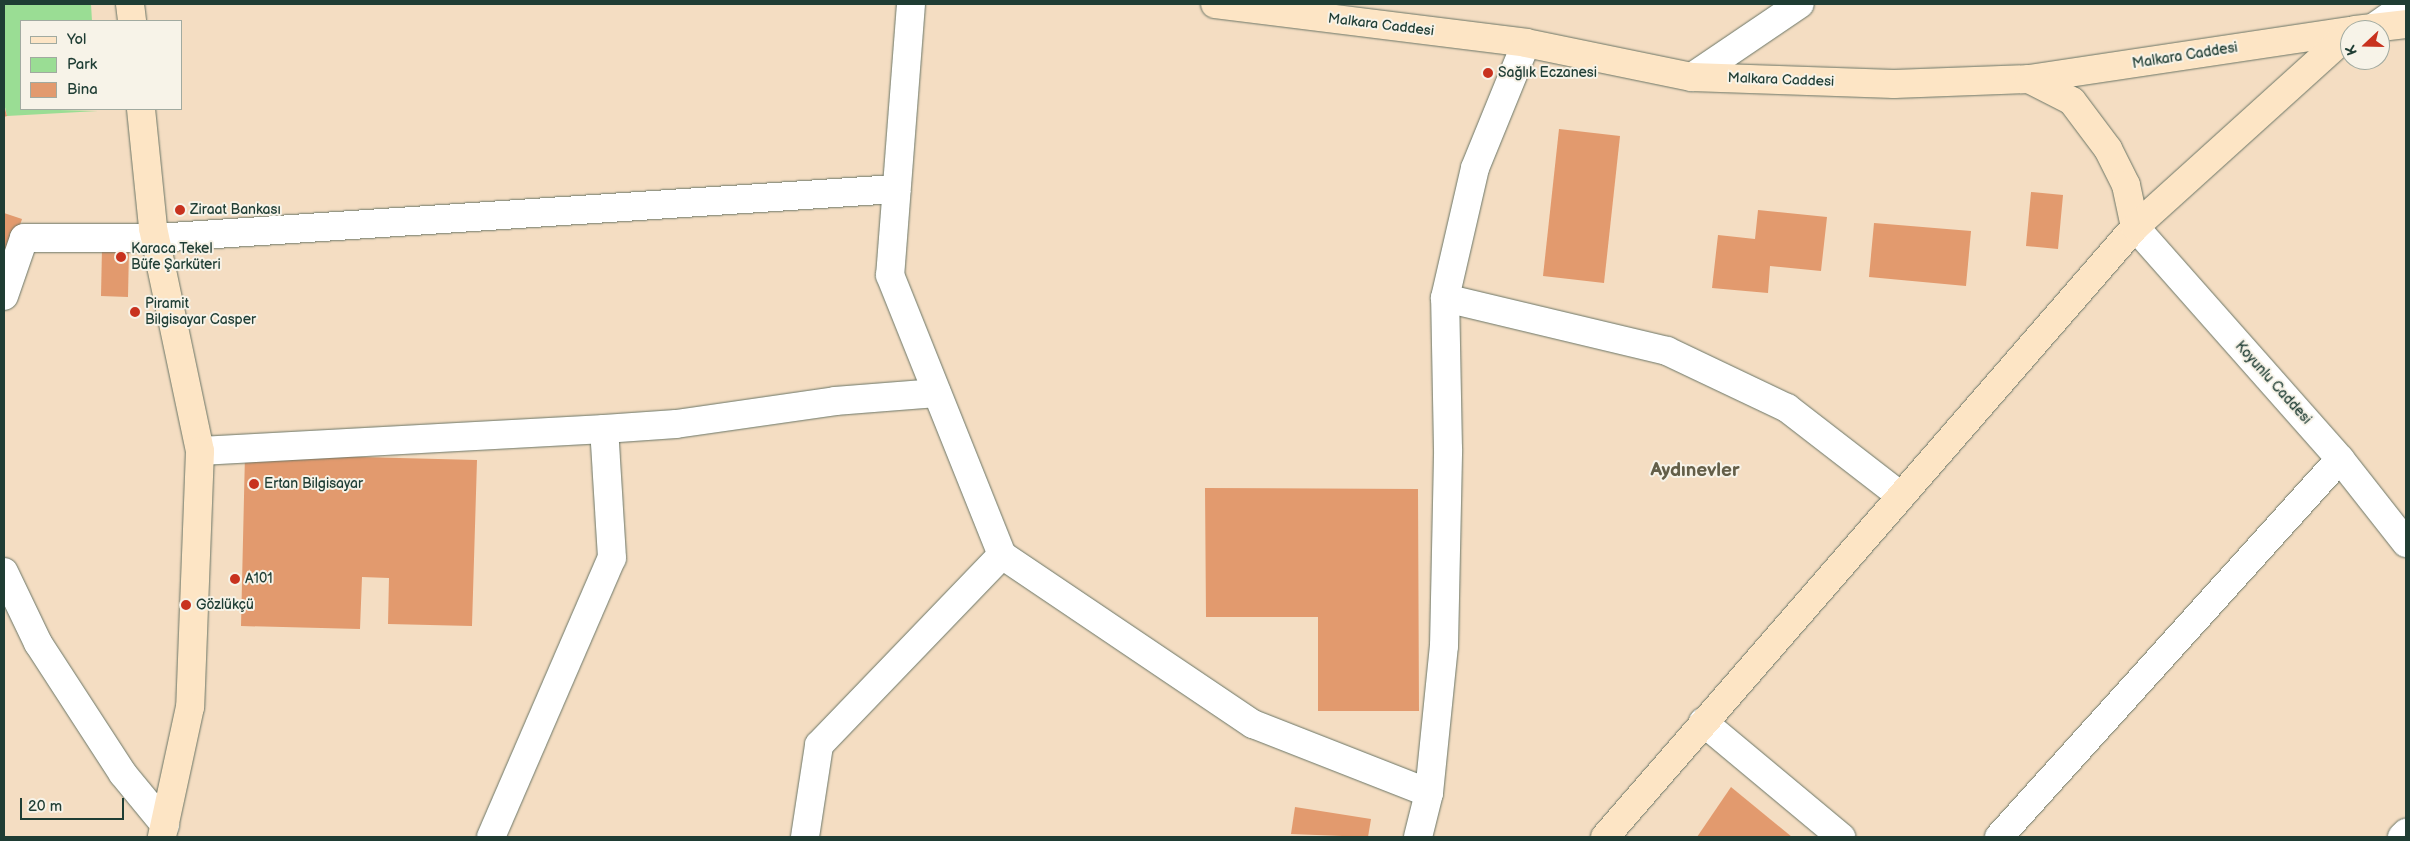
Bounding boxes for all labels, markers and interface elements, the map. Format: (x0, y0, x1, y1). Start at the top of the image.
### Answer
street label: Malkara Caddesi (1327, 10, 1435, 40)
legend (20, 20, 182, 110)
north arrow (2340, 20, 2390, 70)
text: Yol (67, 30, 86, 49)
street label: Malkara Caddesi (2131, 39, 2239, 73)
text: K (2342, 43, 2361, 58)
text: Park (67, 55, 97, 74)
place label: Sağlık Eczanesi (1498, 65, 1597, 81)
marker: Sağlık Eczanesi (1482, 67, 1494, 79)
street label: Malkara Caddesi (1727, 70, 1835, 90)
text: Bina (67, 80, 98, 99)
place label: Ziraat Bankası (190, 202, 281, 218)
marker: Ziraat Bankası (174, 204, 186, 216)
place label: Karaca Tekel Büfe Şarküteri (131, 241, 221, 274)
marker: Karaca Tekel Büfe Şarküteri (115, 251, 127, 263)
place label: Piramit Bilgisayar Casper (145, 296, 256, 328)
marker: Piramit Bilgisayar Casper (129, 306, 141, 318)
street label: Koyunlu Caddesi (2231, 338, 2315, 428)
district label: Aydınevler (1650, 460, 1740, 482)
place label: Ertan Bilgisayar (264, 476, 363, 492)
marker: Ertan Bilgisayar (248, 478, 260, 490)
place label: A101 (245, 571, 273, 587)
marker: A101 (229, 573, 241, 585)
place label: Gözlükçü (196, 597, 254, 613)
marker: Gözlükçü (180, 599, 192, 611)
scale bar (22, 788, 126, 820)
text: 20 m (28, 797, 62, 816)

